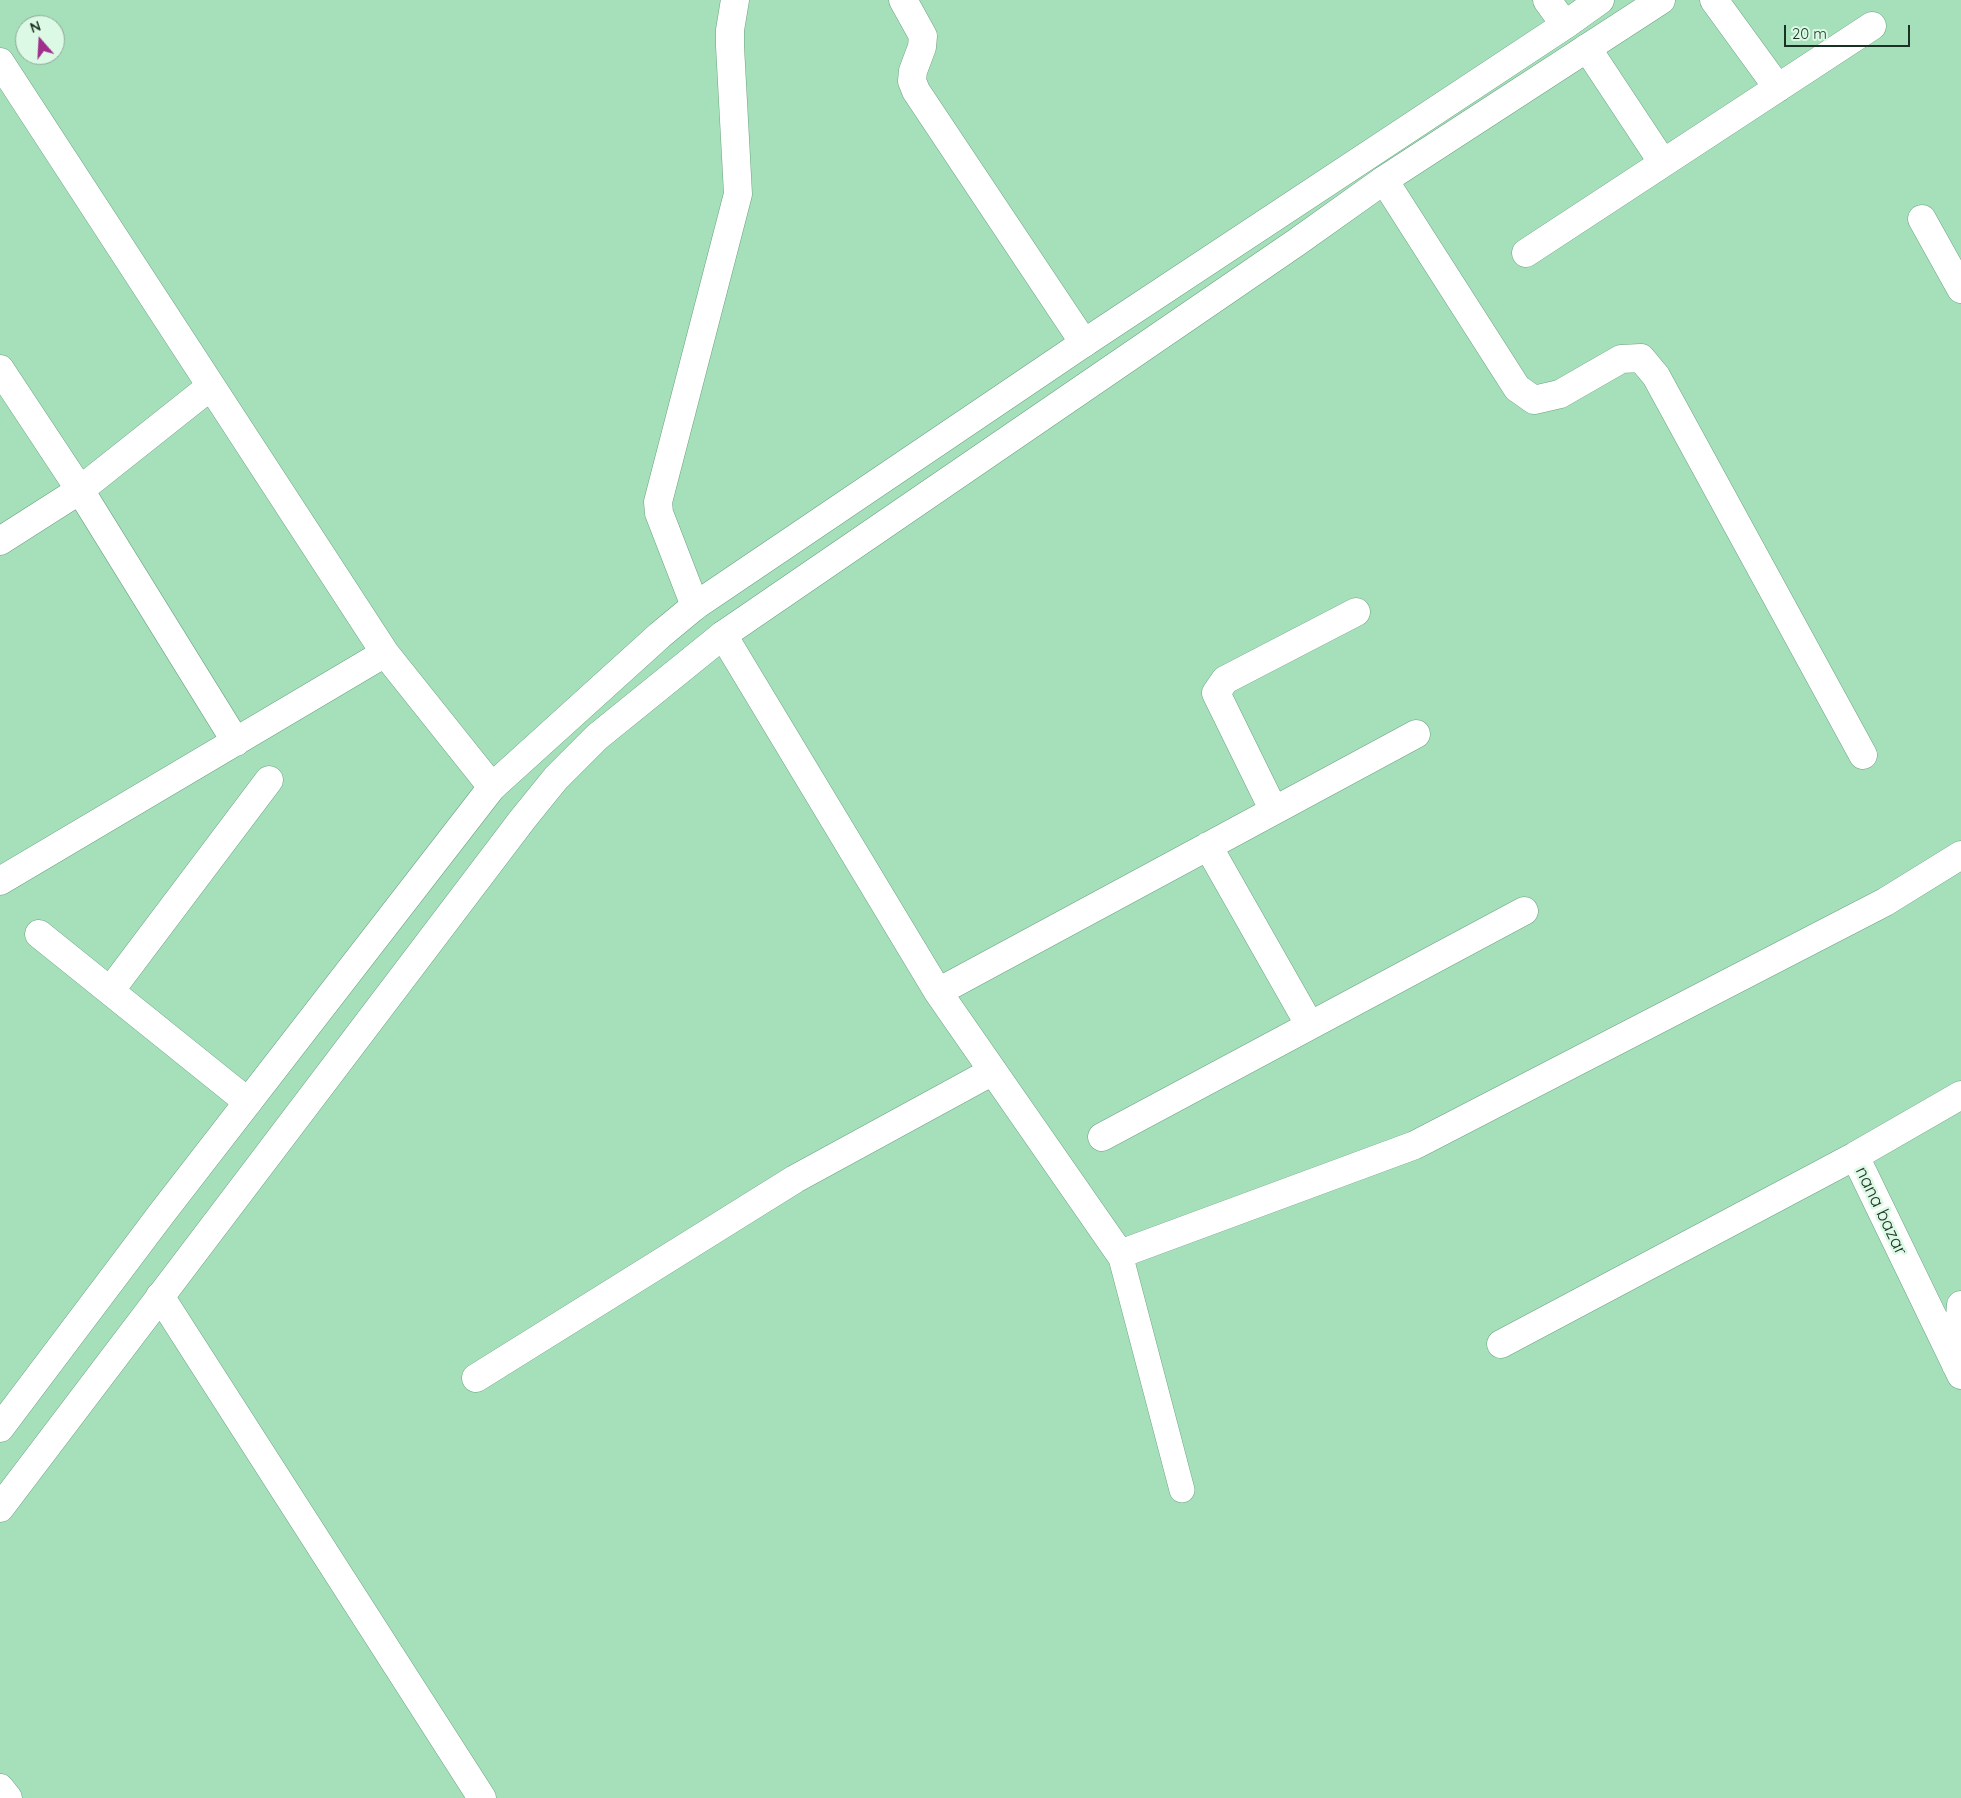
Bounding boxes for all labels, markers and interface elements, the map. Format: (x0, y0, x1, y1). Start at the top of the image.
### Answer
north arrow (15, 15, 65, 65)
scale bar (1786, 15, 1912, 47)
text: N (28, 17, 43, 37)
text: 20 m (1792, 24, 1827, 43)
street label: nana bazar (1850, 1163, 1912, 1259)

